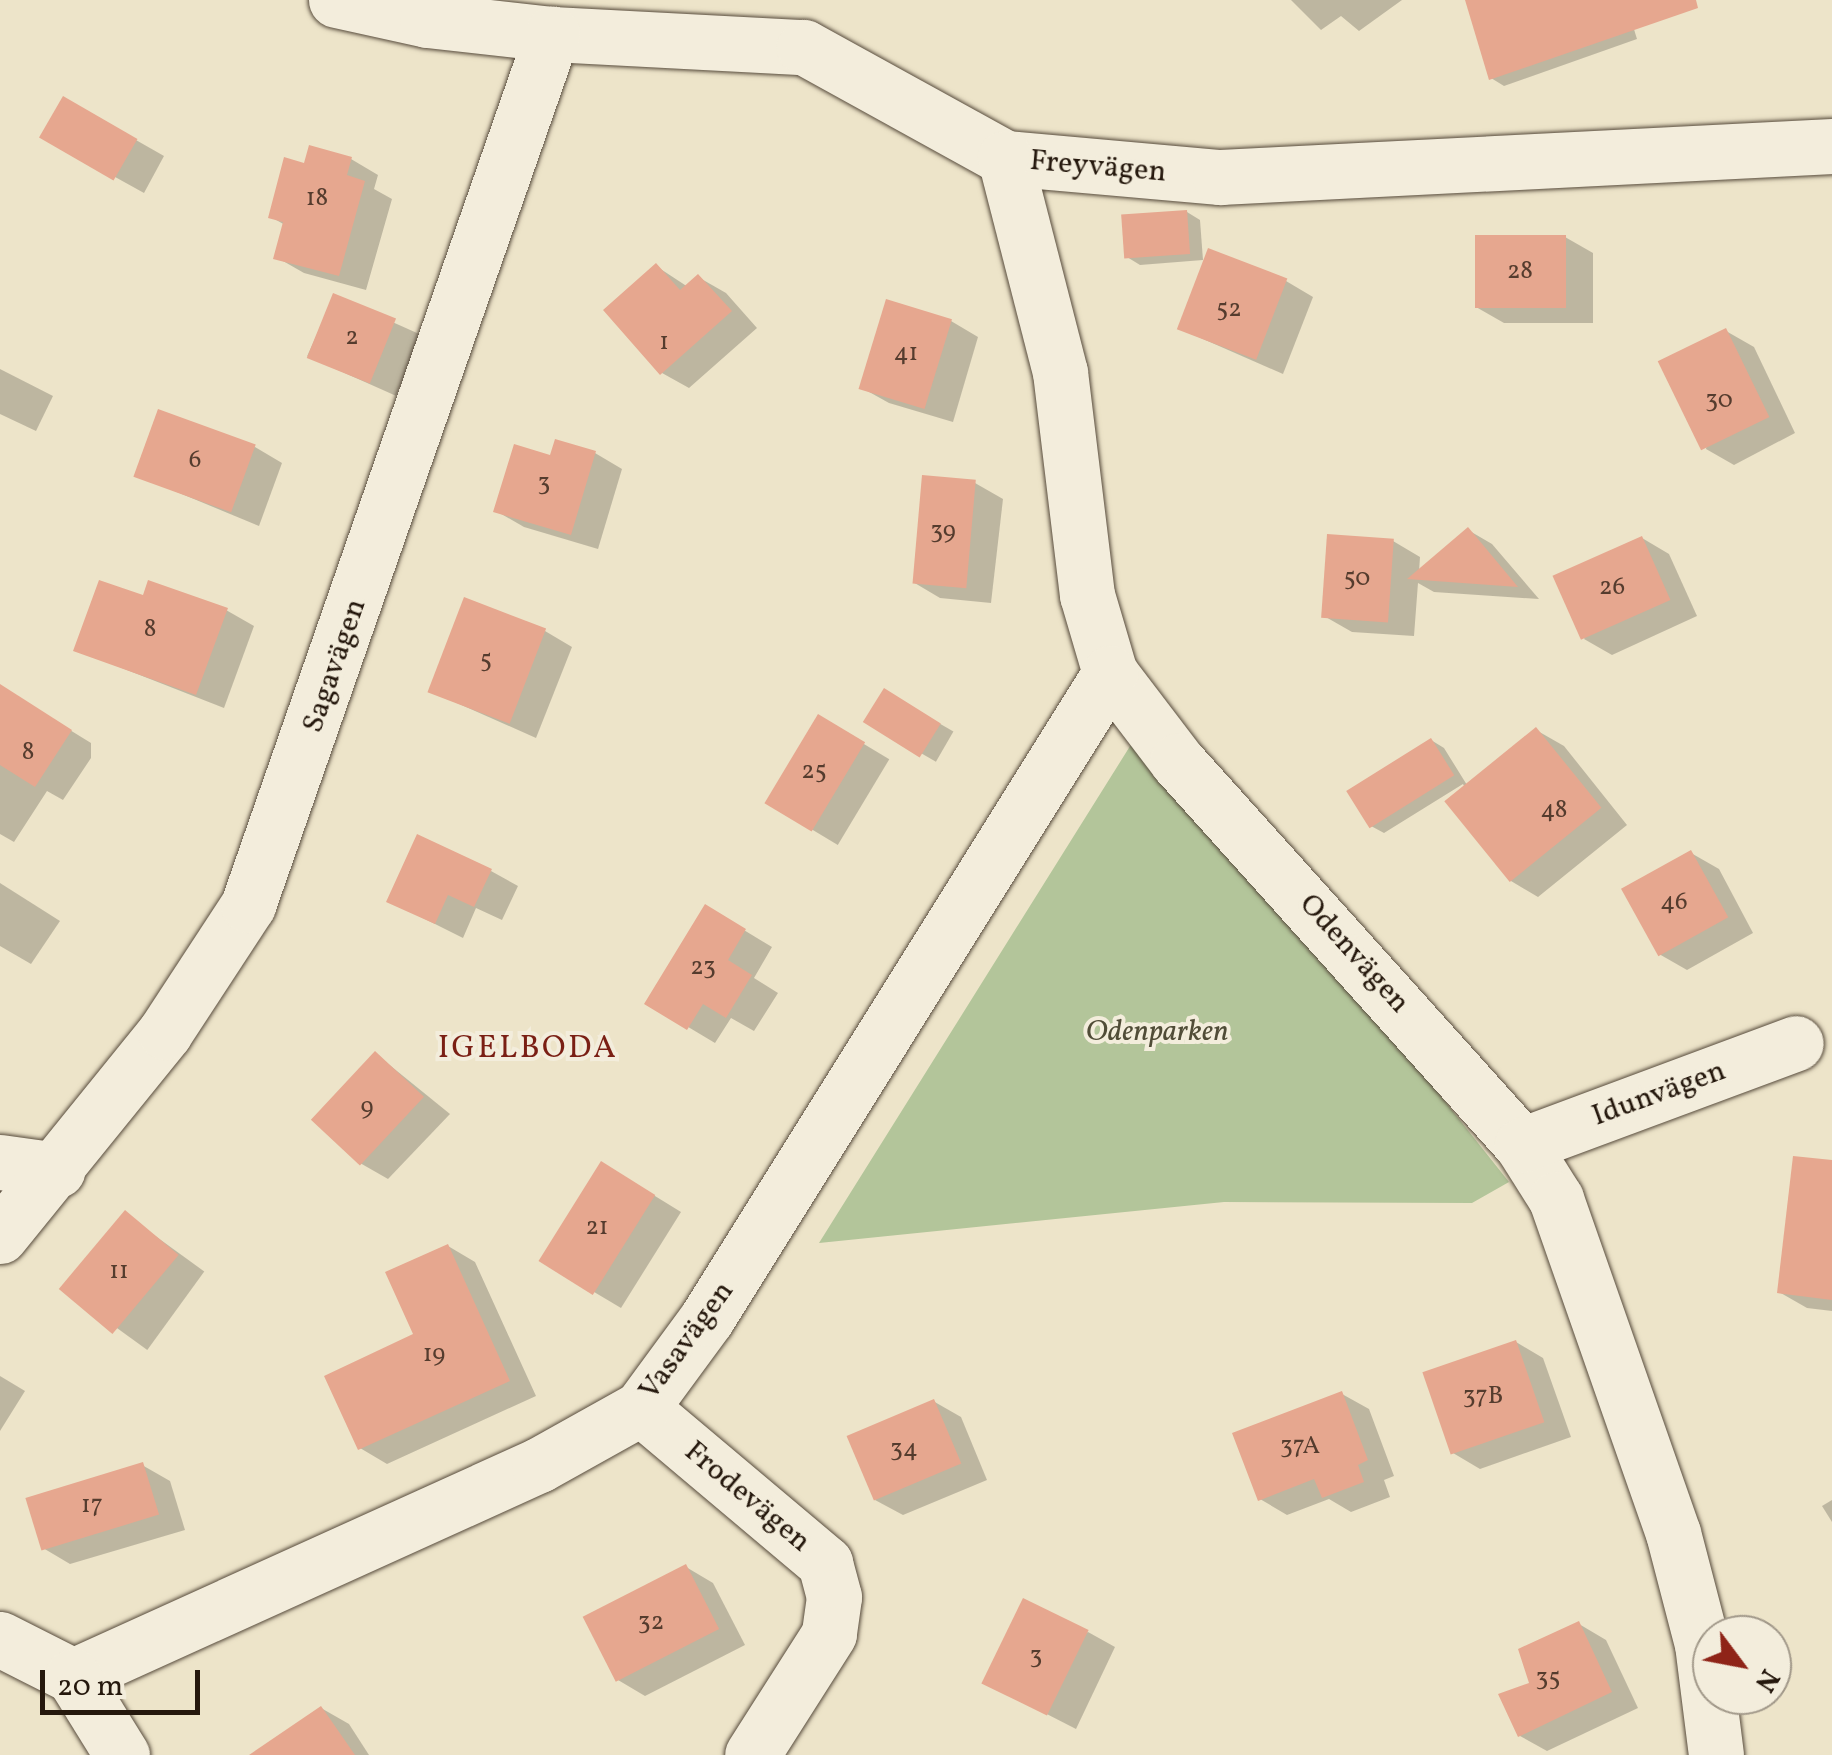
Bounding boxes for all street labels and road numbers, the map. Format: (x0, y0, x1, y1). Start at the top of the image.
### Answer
street label: Freyvägen (1028, 143, 1168, 191)
street label: Sagavägen (295, 594, 375, 738)
street label: Odenvägen (1291, 887, 1417, 1021)
street label: Idunvägen (1587, 1053, 1731, 1135)
street label: Vasavägen (632, 1275, 742, 1407)
street label: Frodevägen (677, 1434, 817, 1560)

